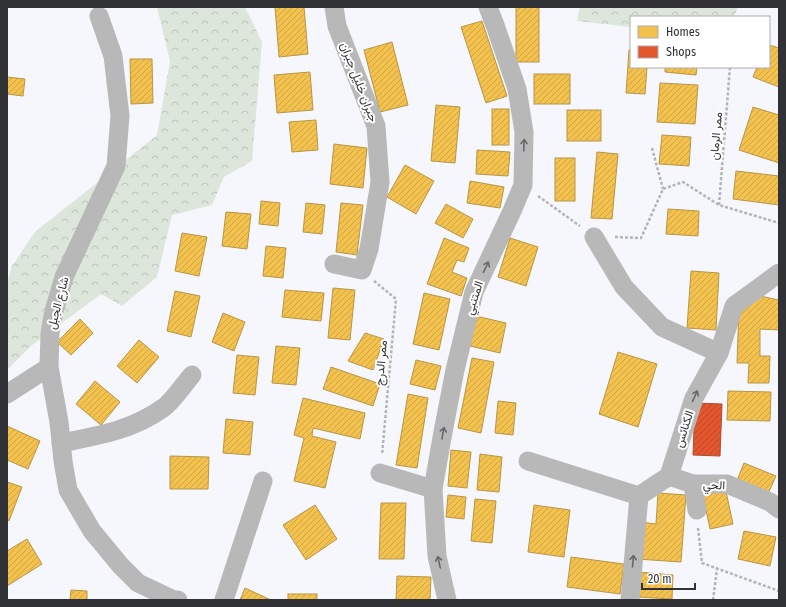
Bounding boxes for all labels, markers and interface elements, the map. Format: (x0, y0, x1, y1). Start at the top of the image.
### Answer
legend (630, 16, 770, 68)
text: Homes (666, 25, 700, 39)
street label: جبران خليل جبران (336, 40, 381, 124)
text: Shops (666, 45, 696, 59)
street label: ممر الرمان (707, 111, 726, 161)
one-way arrow (520, 139, 528, 152)
one-way arrow (483, 261, 490, 273)
street label: شارع الجبل (44, 275, 74, 331)
street label: المتنبي (462, 279, 489, 318)
street label: ممر الدرج (372, 340, 392, 386)
one-way arrow (692, 390, 699, 402)
street label: الكنائس (671, 409, 697, 450)
one-way arrow (439, 427, 447, 440)
street label: الحي (703, 478, 725, 495)
one-way arrow (629, 555, 637, 568)
one-way arrow (434, 556, 442, 569)
scale bar (642, 565, 695, 591)
text: 20 m (648, 572, 672, 586)

